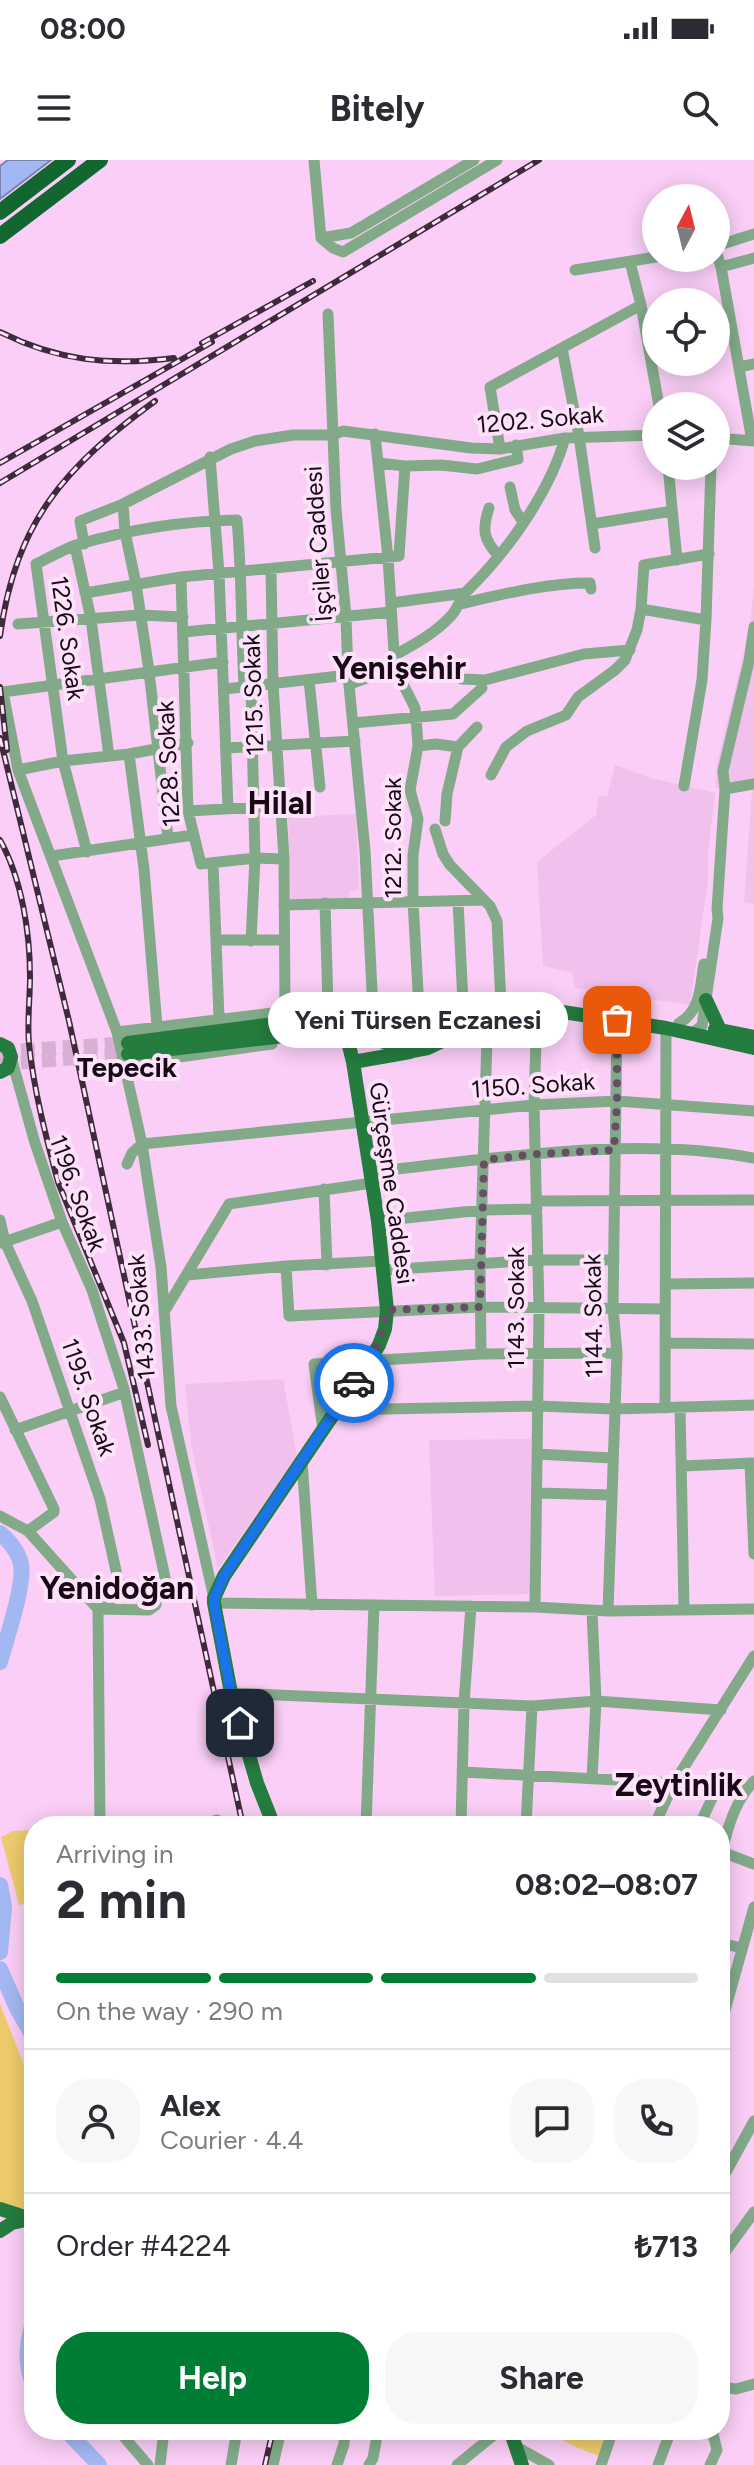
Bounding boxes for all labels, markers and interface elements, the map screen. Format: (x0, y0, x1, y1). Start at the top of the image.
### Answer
text: 08:00 (40, 10, 126, 47)
icon: menu (32, 86, 76, 130)
icon: search (678, 86, 722, 130)
text: Bitely (329, 87, 425, 130)
north arrow (642, 184, 730, 272)
map controls (642, 184, 730, 480)
button: locate (642, 288, 730, 376)
button: layers (642, 392, 730, 480)
street label: 1202. Sokak (475, 399, 605, 439)
street label: İşçiler Caddesi (298, 465, 338, 623)
street label: 1226. Sokak (45, 574, 91, 702)
street label: 1215. Sokak (236, 633, 270, 756)
district label: Yenişehir (332, 649, 466, 687)
street label: 1228. Sokak (150, 700, 186, 828)
street label: 1212. Sokak (378, 777, 407, 899)
district label: Hilal (247, 784, 313, 822)
pin (583, 986, 651, 1054)
callout: Yeni Türsen Eczanesi (269, 992, 569, 1048)
icon: bag (595, 998, 639, 1042)
text: Yeni Türsen Eczanesi (295, 1004, 541, 1036)
district label: Tepecik (77, 1050, 177, 1084)
street label: 1150. Sokak (470, 1066, 596, 1104)
street label: Gürçeşme Caddesi (363, 1080, 421, 1286)
street label: 1196. Sokak (44, 1131, 113, 1256)
street label: 1143. Sokak (501, 1246, 530, 1369)
street label: 1433. Sokak (121, 1253, 161, 1381)
street label: 1144. Sokak (577, 1253, 609, 1378)
street label: 1195. Sokak (55, 1335, 123, 1460)
courier (314, 1343, 394, 1423)
icon: car (332, 1361, 376, 1405)
district label: Yenidoğan (40, 1569, 194, 1607)
pin (206, 1689, 274, 1757)
icon: home (218, 1701, 262, 1745)
district label: Zeytinlik (615, 1766, 744, 1804)
text: Arriving in (56, 1838, 174, 1870)
text: 08:02–08:07 (515, 1866, 698, 1903)
text: 2 min (56, 1869, 187, 1931)
text: On the way · 290 m (56, 1995, 283, 2027)
button: person (56, 2079, 140, 2163)
button: chat (510, 2079, 594, 2163)
button: phone (614, 2079, 698, 2163)
text: Alex (160, 2087, 221, 2124)
text: Courier · 4.4 (160, 2124, 303, 2156)
text: Order #4224 (56, 2227, 231, 2264)
text: ₺713 (635, 2228, 698, 2265)
button: Help (56, 2332, 369, 2424)
button: Share (385, 2332, 698, 2424)

